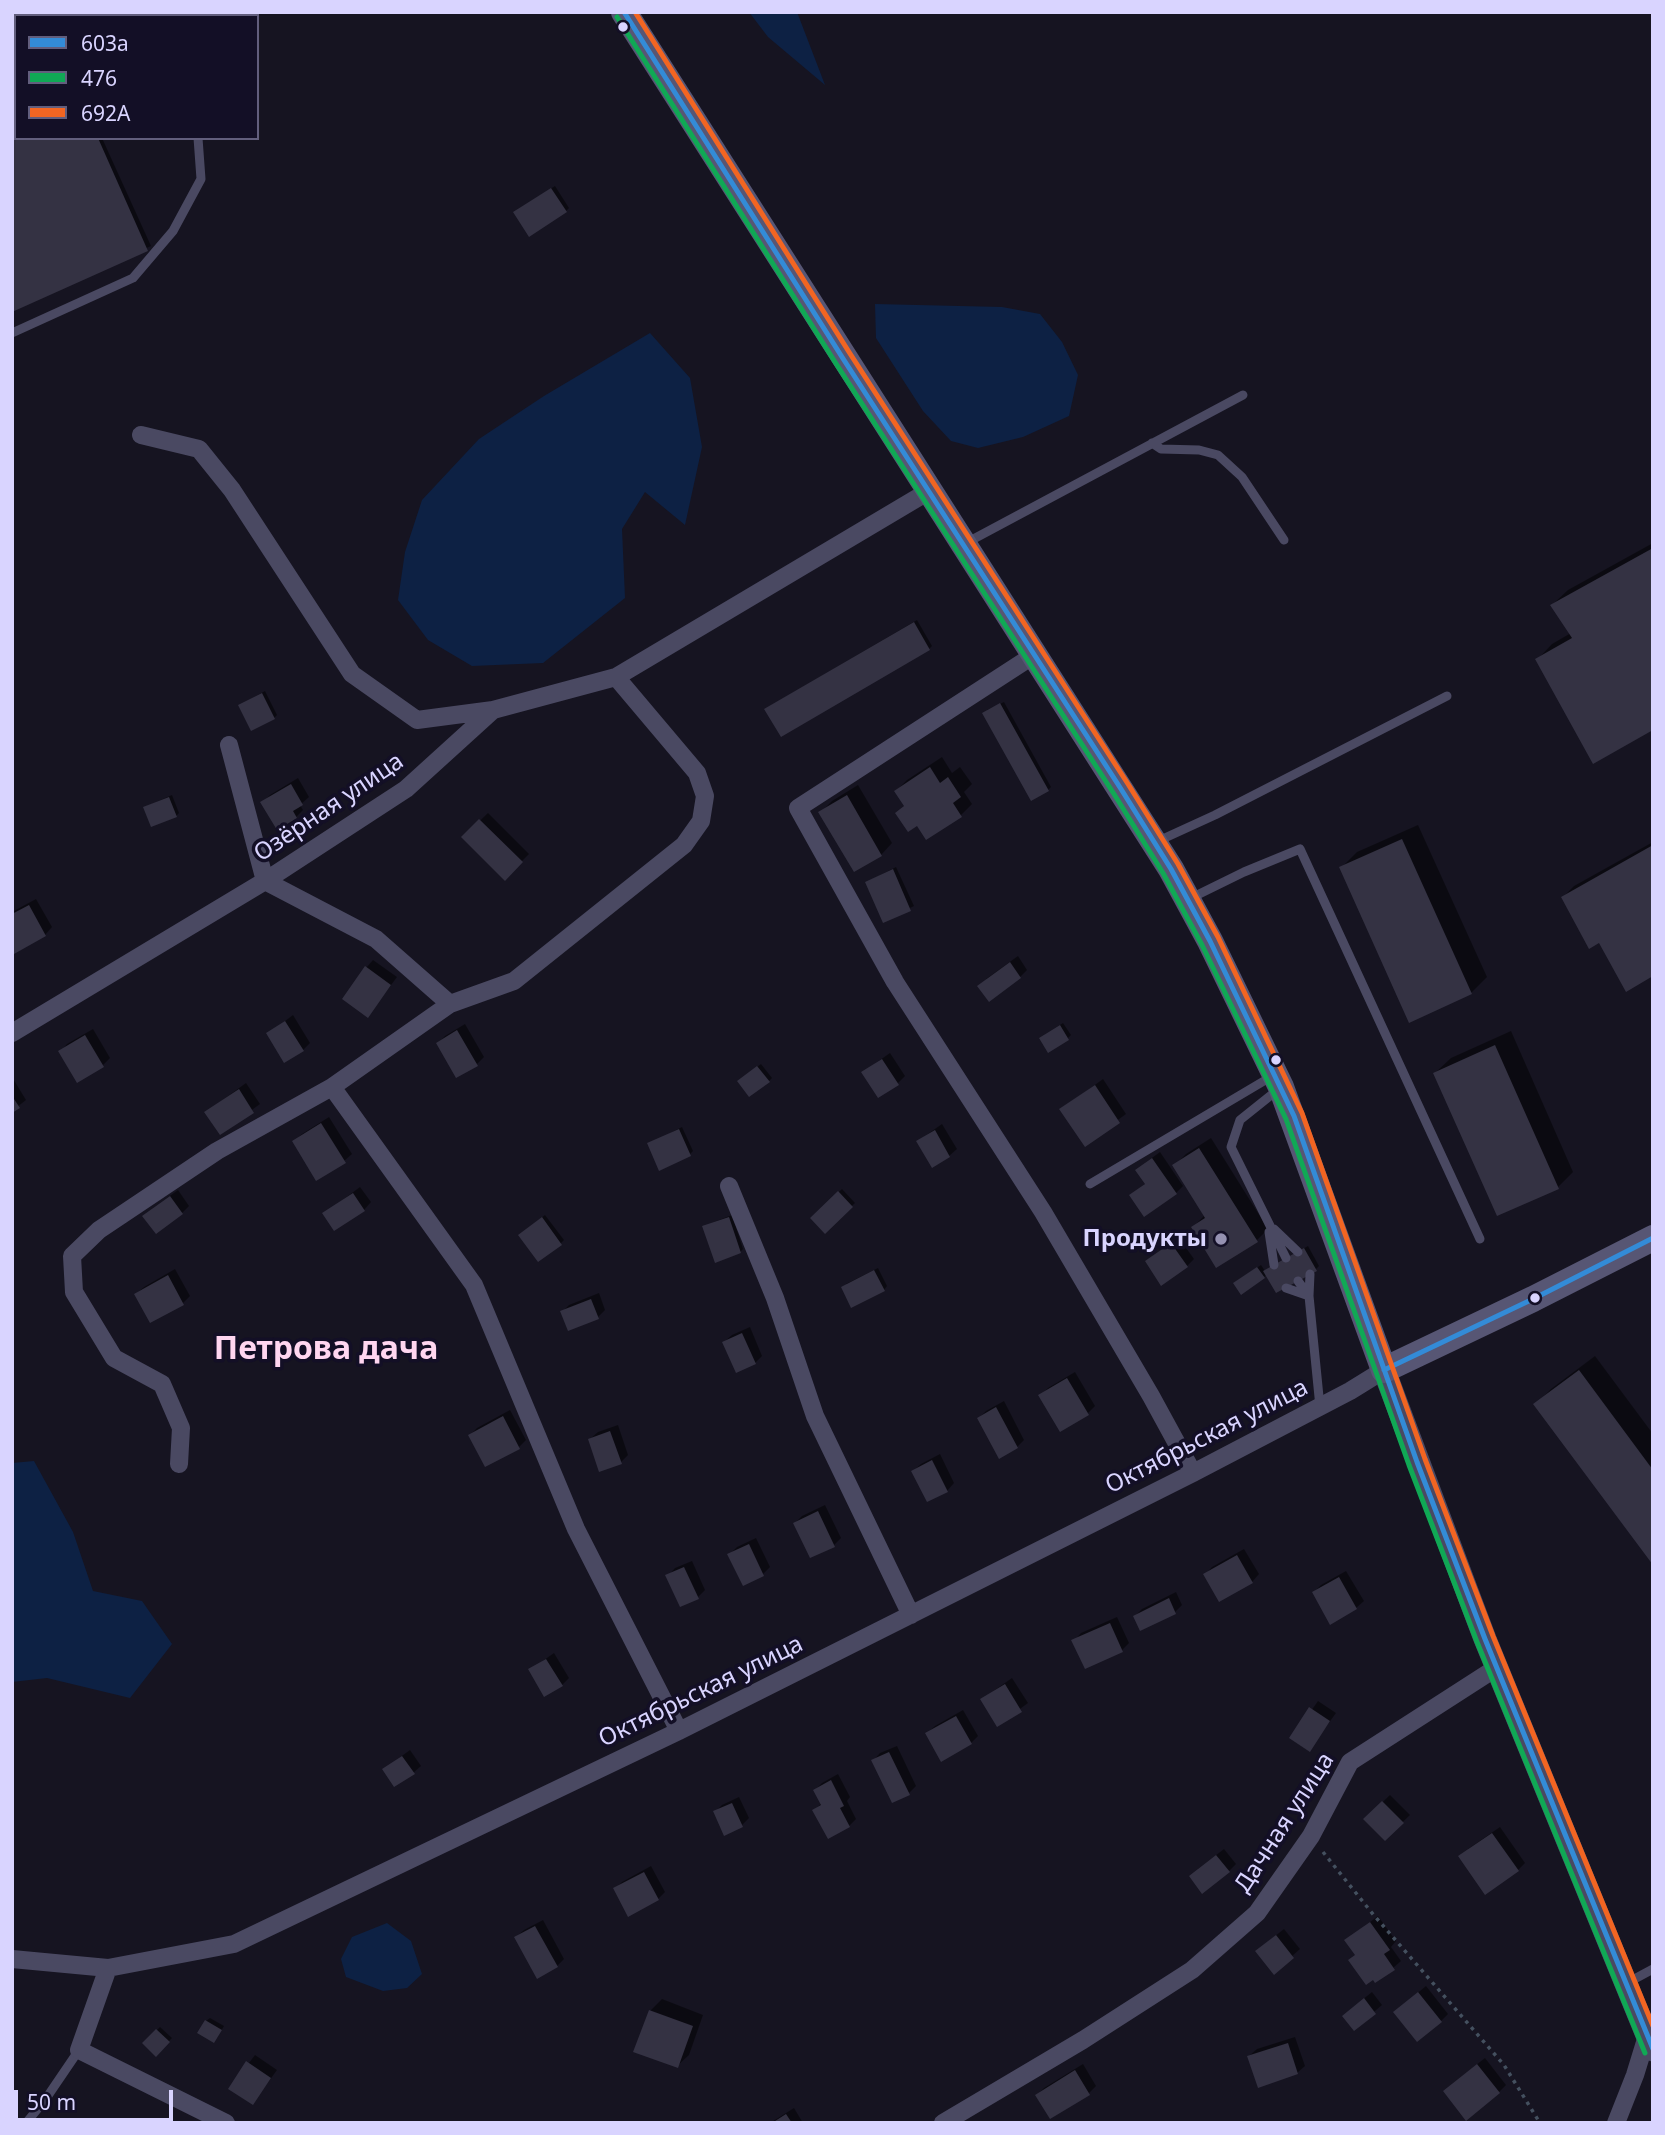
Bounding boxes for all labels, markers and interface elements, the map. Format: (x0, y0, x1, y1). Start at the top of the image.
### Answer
legend (14, 14, 259, 140)
unlabelled marker (616, 20, 630, 34)
text: 603а (81, 29, 129, 57)
text: 476 (81, 64, 117, 92)
text: 692А (81, 99, 130, 127)
street label: Озёрная улица (249, 747, 409, 869)
unlabelled marker (1269, 1053, 1283, 1067)
place label: Продукты (1082, 1225, 1207, 1253)
marker: Продукты (1213, 1231, 1229, 1247)
unlabelled marker (1528, 1291, 1542, 1305)
district label: Петрова дача (214, 1331, 438, 1369)
street label: Октябрьская улица (1101, 1373, 1313, 1501)
street label: Октябрьская улица (594, 1630, 808, 1754)
street label: Дачная улица (1229, 1748, 1341, 1898)
scale bar (18, 2076, 177, 2120)
text: 50 m (27, 2088, 76, 2116)

